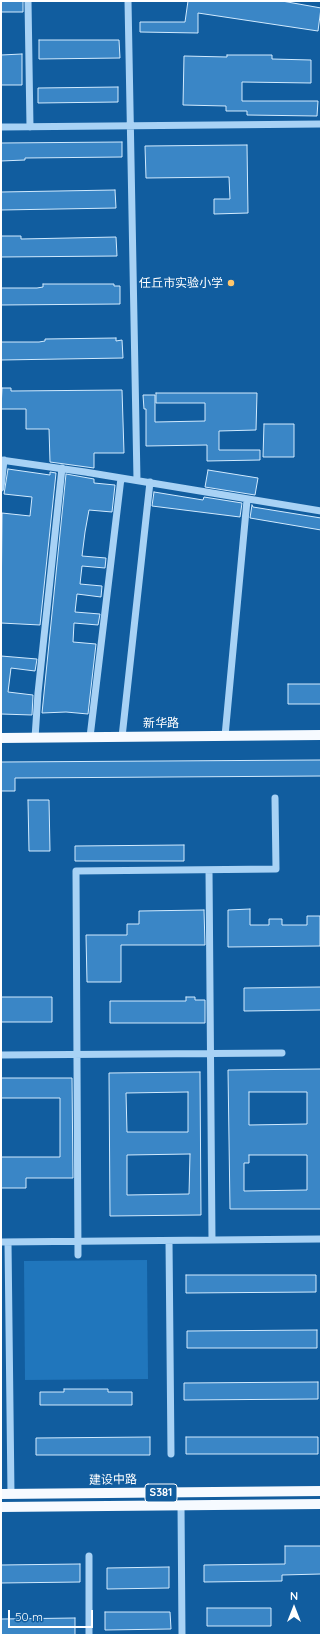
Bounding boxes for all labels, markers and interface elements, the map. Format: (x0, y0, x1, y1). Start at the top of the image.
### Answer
place label: 任丘市实验小学 (139, 276, 223, 290)
marker: 任丘市实验小学 (226, 278, 236, 288)
street label: 新华路 (143, 716, 179, 730)
street label: 建设中路 (89, 1472, 137, 1488)
road number: S381 (145, 1484, 177, 1502)
north arrow (274, 1588, 314, 1628)
text: N (290, 1589, 298, 1603)
scale bar (10, 1602, 95, 1628)
text: 50 m (15, 1609, 43, 1624)

